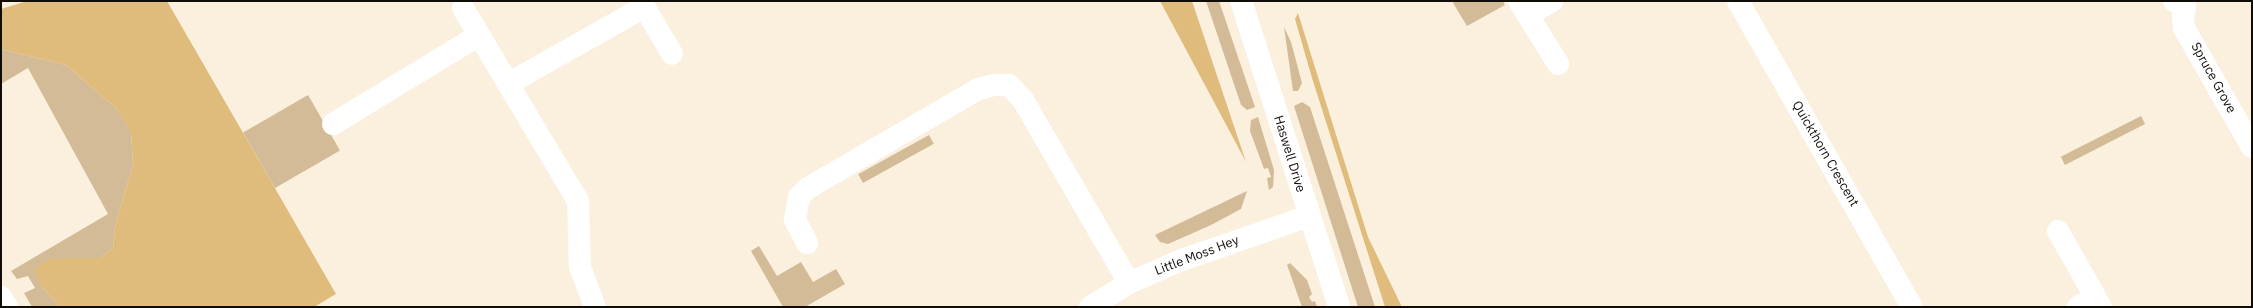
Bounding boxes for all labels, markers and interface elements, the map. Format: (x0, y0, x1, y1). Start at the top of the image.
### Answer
street label: Spruce Grove (2187, 40, 2239, 116)
street label: Quickthorn Crescent (1788, 98, 1862, 210)
street label: Haswell Drive (1270, 114, 1308, 194)
street label: Little Moss Hey (1153, 233, 1241, 279)

